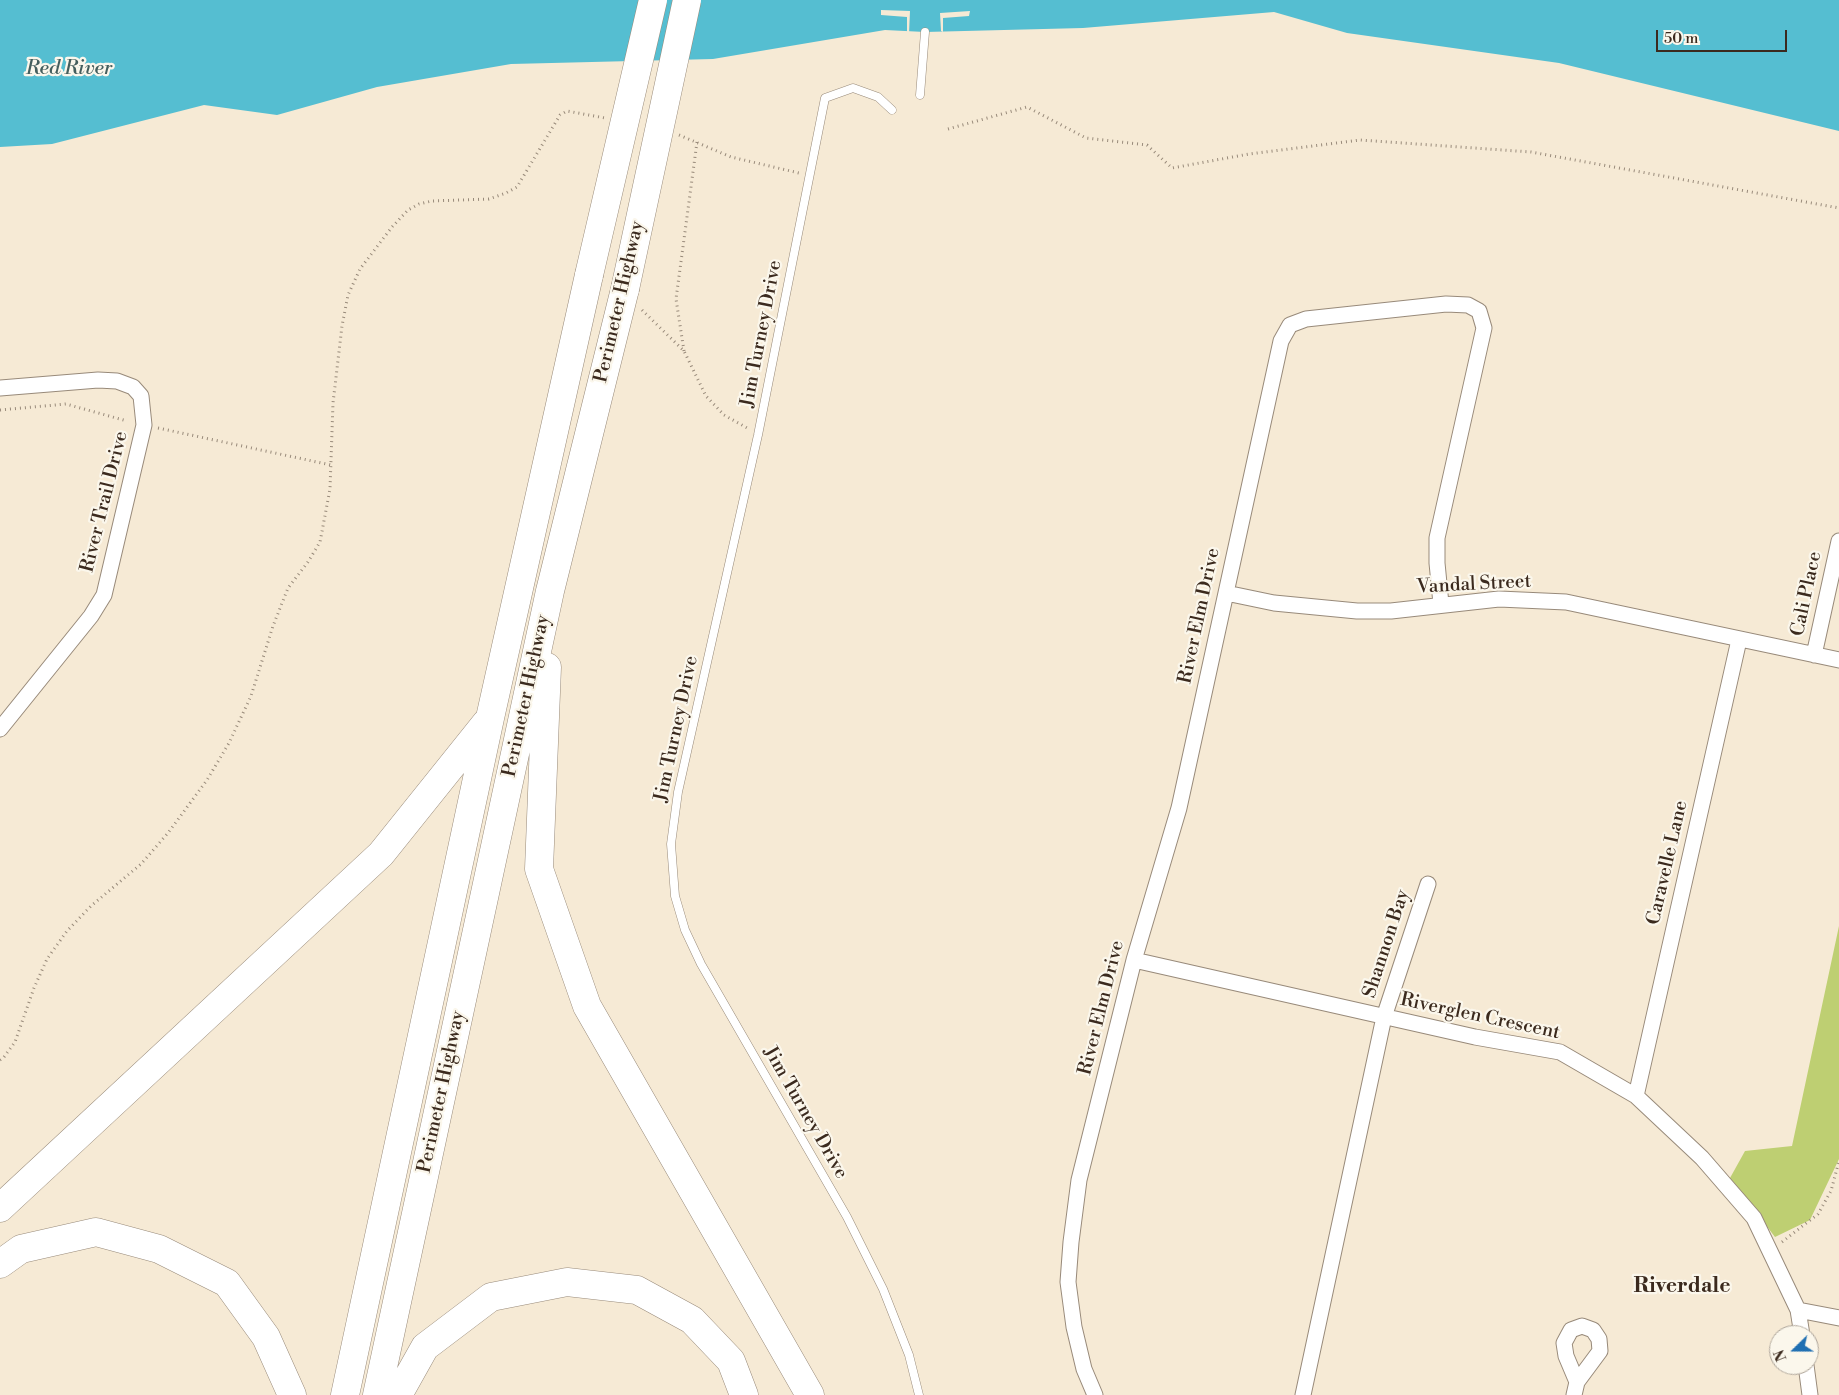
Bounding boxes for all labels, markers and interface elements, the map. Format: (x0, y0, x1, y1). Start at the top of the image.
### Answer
scale bar (1659, 20, 1790, 52)
text: 50 m (1664, 29, 1698, 48)
water label: Red River (26, 57, 112, 81)
street label: Perimeter Highway (590, 219, 650, 385)
street label: Jim Turney Drive (737, 259, 787, 409)
street label: River Trail Drive (76, 429, 134, 575)
street label: River Elm Drive (1175, 546, 1225, 686)
street label: Cali Place (1787, 550, 1827, 638)
street label: Vandal Street (1416, 571, 1532, 599)
street label: Perimeter Highway (499, 613, 555, 779)
street label: Jim Turney Drive (650, 654, 704, 804)
street label: Caravelle Lane (1643, 799, 1693, 927)
street label: Shannon Bay (1359, 887, 1415, 1001)
street label: River Elm Drive (1074, 938, 1130, 1078)
street label: Riverglen Crescent (1398, 989, 1562, 1045)
street label: Perimeter Highway (414, 1009, 470, 1175)
street label: Jim Turney Drive (758, 1043, 852, 1183)
district label: Riverdale (1634, 1274, 1730, 1300)
north arrow (1769, 1325, 1819, 1375)
text: N (1771, 1347, 1791, 1364)

